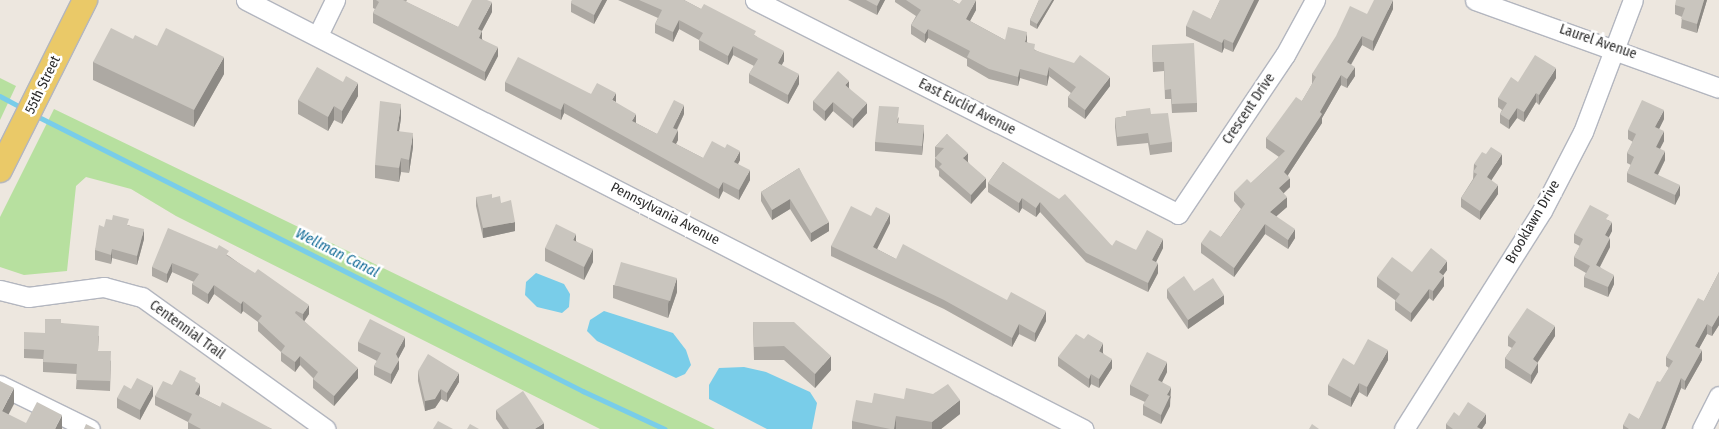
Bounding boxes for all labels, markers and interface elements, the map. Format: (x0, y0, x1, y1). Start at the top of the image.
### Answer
street label: Laurel Avenue (1557, 21, 1639, 63)
street label: 55th Street (22, 53, 64, 117)
street label: Crescent Drive (1219, 70, 1279, 148)
street label: East Euclid Avenue (916, 75, 1018, 139)
street label: Brooklawn Drive (1502, 177, 1564, 267)
street label: Pennsylvania Avenue (608, 179, 722, 249)
water label: Wellman Canal (292, 224, 382, 282)
street label: Centennial Trail (146, 297, 228, 363)

